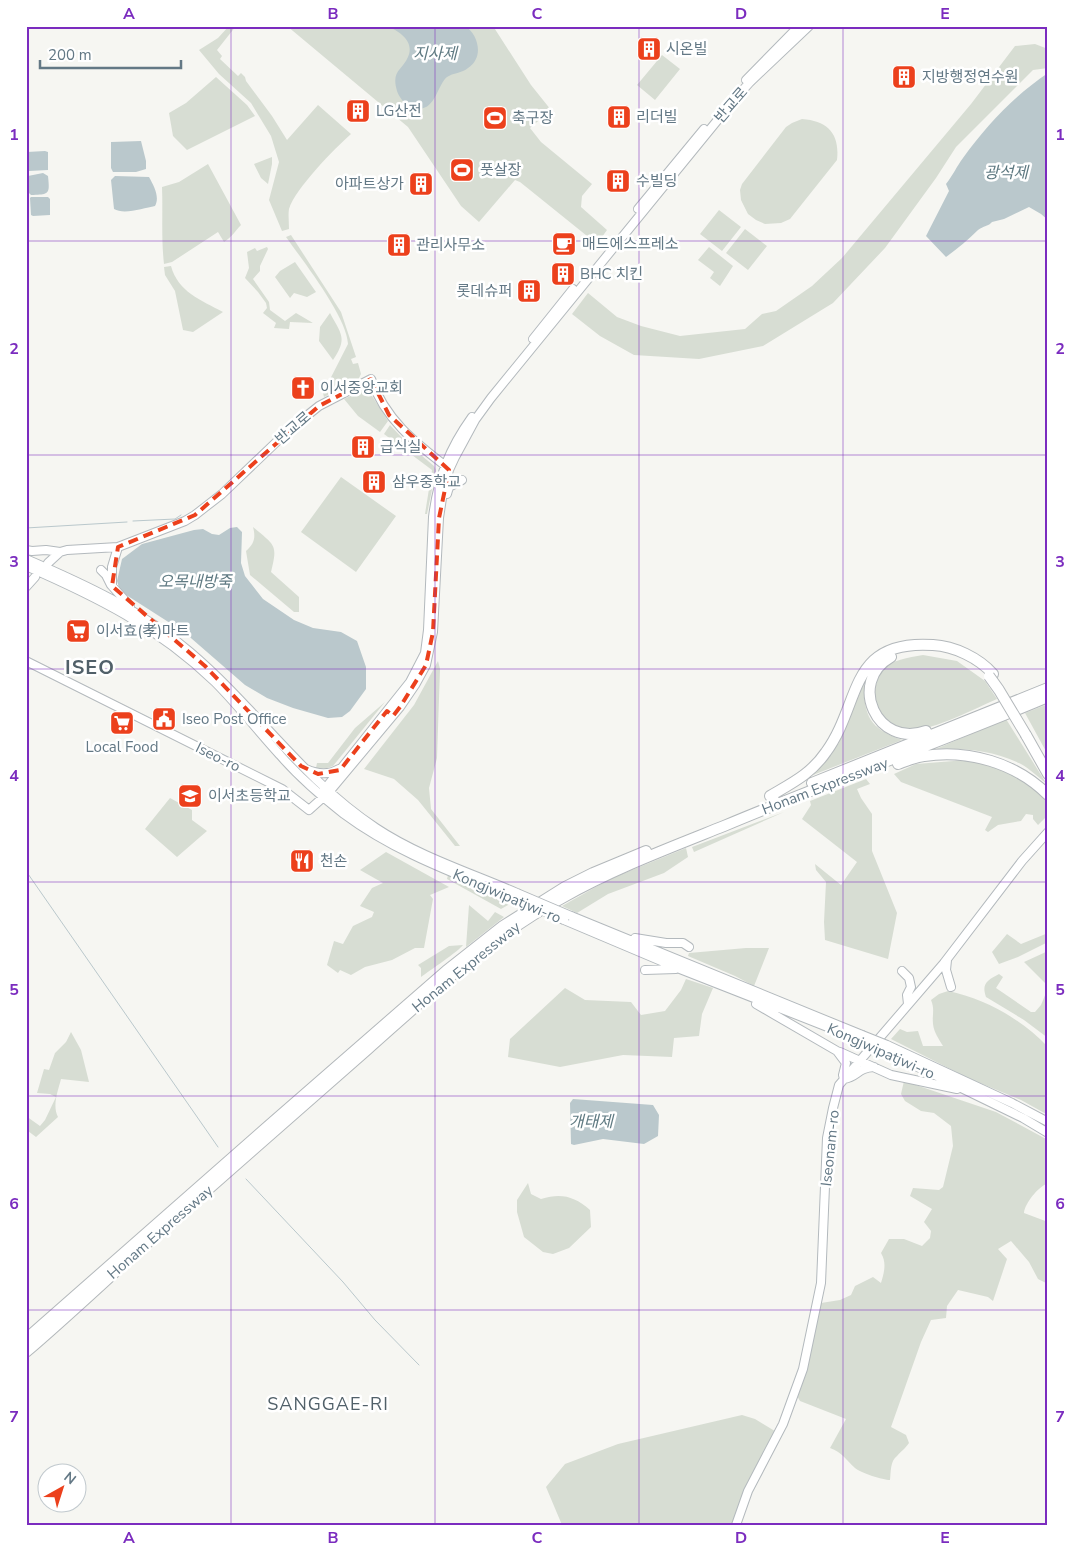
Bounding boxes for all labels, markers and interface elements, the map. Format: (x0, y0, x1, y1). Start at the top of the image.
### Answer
text: A (123, 3, 135, 25)
text: B (327, 3, 339, 25)
text: C (532, 3, 543, 25)
text: D (735, 3, 747, 25)
text: E (940, 3, 950, 25)
building icon: 시온빌 (636, 36, 662, 62)
scale bar (40, 38, 181, 70)
place label: 시온빌 (666, 39, 707, 59)
water label: 지사제 (413, 43, 459, 65)
text: 200 m (48, 45, 92, 65)
building icon: 지방행정연수원 (891, 64, 917, 90)
place label: 지방행정연수원 (922, 67, 1019, 87)
street label: 반교로 (710, 83, 752, 127)
building icon: LG산전 (345, 98, 371, 124)
place label: LG산전 (376, 101, 422, 121)
building icon: 리더빌 (606, 104, 632, 130)
sports icon: 축구장 (482, 105, 508, 131)
place label: 리더빌 (636, 107, 677, 127)
place label: 축구장 (512, 108, 554, 128)
text: 1 (9, 124, 19, 146)
text: 1 (1055, 124, 1065, 146)
sports icon: 풋살장 (449, 157, 475, 183)
place label: 풋살장 (480, 160, 522, 180)
water label: 광석제 (984, 162, 1030, 184)
building icon: 수빌딩 (605, 168, 631, 194)
building icon: 아파트상가 (408, 171, 434, 197)
place label: 수빌딩 (636, 171, 677, 191)
place label: 아파트상가 (335, 174, 404, 194)
cafe icon: 매드에스프레소 (551, 231, 577, 257)
building icon: 관리사무소 (386, 232, 412, 258)
place label: 매드에스프레소 (582, 234, 679, 254)
place label: 관리사무소 (416, 235, 485, 255)
building icon: BHC 치킨 (550, 261, 576, 287)
place label: BHC 치킨 (580, 264, 643, 284)
building icon: 롯데슈퍼 (516, 278, 542, 304)
place label: 롯데슈퍼 (457, 281, 512, 301)
text: 2 (9, 338, 19, 360)
text: 2 (1055, 338, 1065, 360)
church icon: 이서중앙교회 (290, 375, 316, 401)
place label: 이서중앙교회 (320, 378, 403, 398)
street label: 반교로 (271, 407, 315, 449)
building icon: 급식실 (350, 434, 376, 460)
place label: 급식실 (380, 437, 421, 457)
building icon: 삼우중학교 (361, 469, 387, 495)
place label: 삼우중학교 (392, 472, 461, 492)
text: 3 (9, 551, 19, 573)
text: 3 (1055, 551, 1065, 573)
water label: 오목내방죽 (158, 571, 233, 593)
supermarket icon: 이서효(孝)마트 (65, 618, 91, 644)
place label: 이서효(孝)마트 (96, 621, 190, 641)
district label: ISEO (65, 654, 115, 681)
public building icon: Iseo Post Office (151, 706, 177, 732)
place label: Iseo Post Office (182, 709, 286, 729)
supermarket icon: Local Food (109, 710, 135, 736)
place label: Local Food (86, 737, 158, 757)
street label: Iseo-ro (192, 738, 244, 776)
street label: Honam Expressway (759, 753, 891, 819)
text: 4 (9, 765, 19, 787)
text: 4 (1055, 765, 1065, 787)
school or university icon: 이서초등학교 (177, 783, 203, 809)
place label: 이서초등학교 (208, 786, 291, 806)
restaurant icon: 천손 (289, 848, 315, 874)
place label: 천손 (320, 851, 348, 871)
street label: Kongjwipatjwi-ro (450, 864, 564, 928)
street label: Honam Expressway (408, 917, 525, 1017)
text: 5 (9, 979, 19, 1001)
text: 5 (1055, 979, 1065, 1001)
street label: Kongjwipatjwi-ro (824, 1018, 938, 1084)
street label: Iseonam-ro (816, 1109, 844, 1187)
water label: 개태제 (569, 1111, 615, 1133)
street label: Honam Expressway (103, 1180, 217, 1283)
text: 6 (9, 1193, 19, 1215)
text: 6 (1055, 1193, 1065, 1215)
district label: SANGGAE-RI (267, 1392, 389, 1416)
text: 7 (9, 1406, 19, 1428)
text: 7 (1055, 1406, 1065, 1428)
north arrow (38, 1464, 88, 1514)
text: N (60, 1468, 80, 1489)
text: A (123, 1527, 135, 1549)
text: B (327, 1527, 339, 1549)
text: C (532, 1527, 543, 1549)
text: D (735, 1527, 747, 1549)
text: E (940, 1527, 950, 1549)

